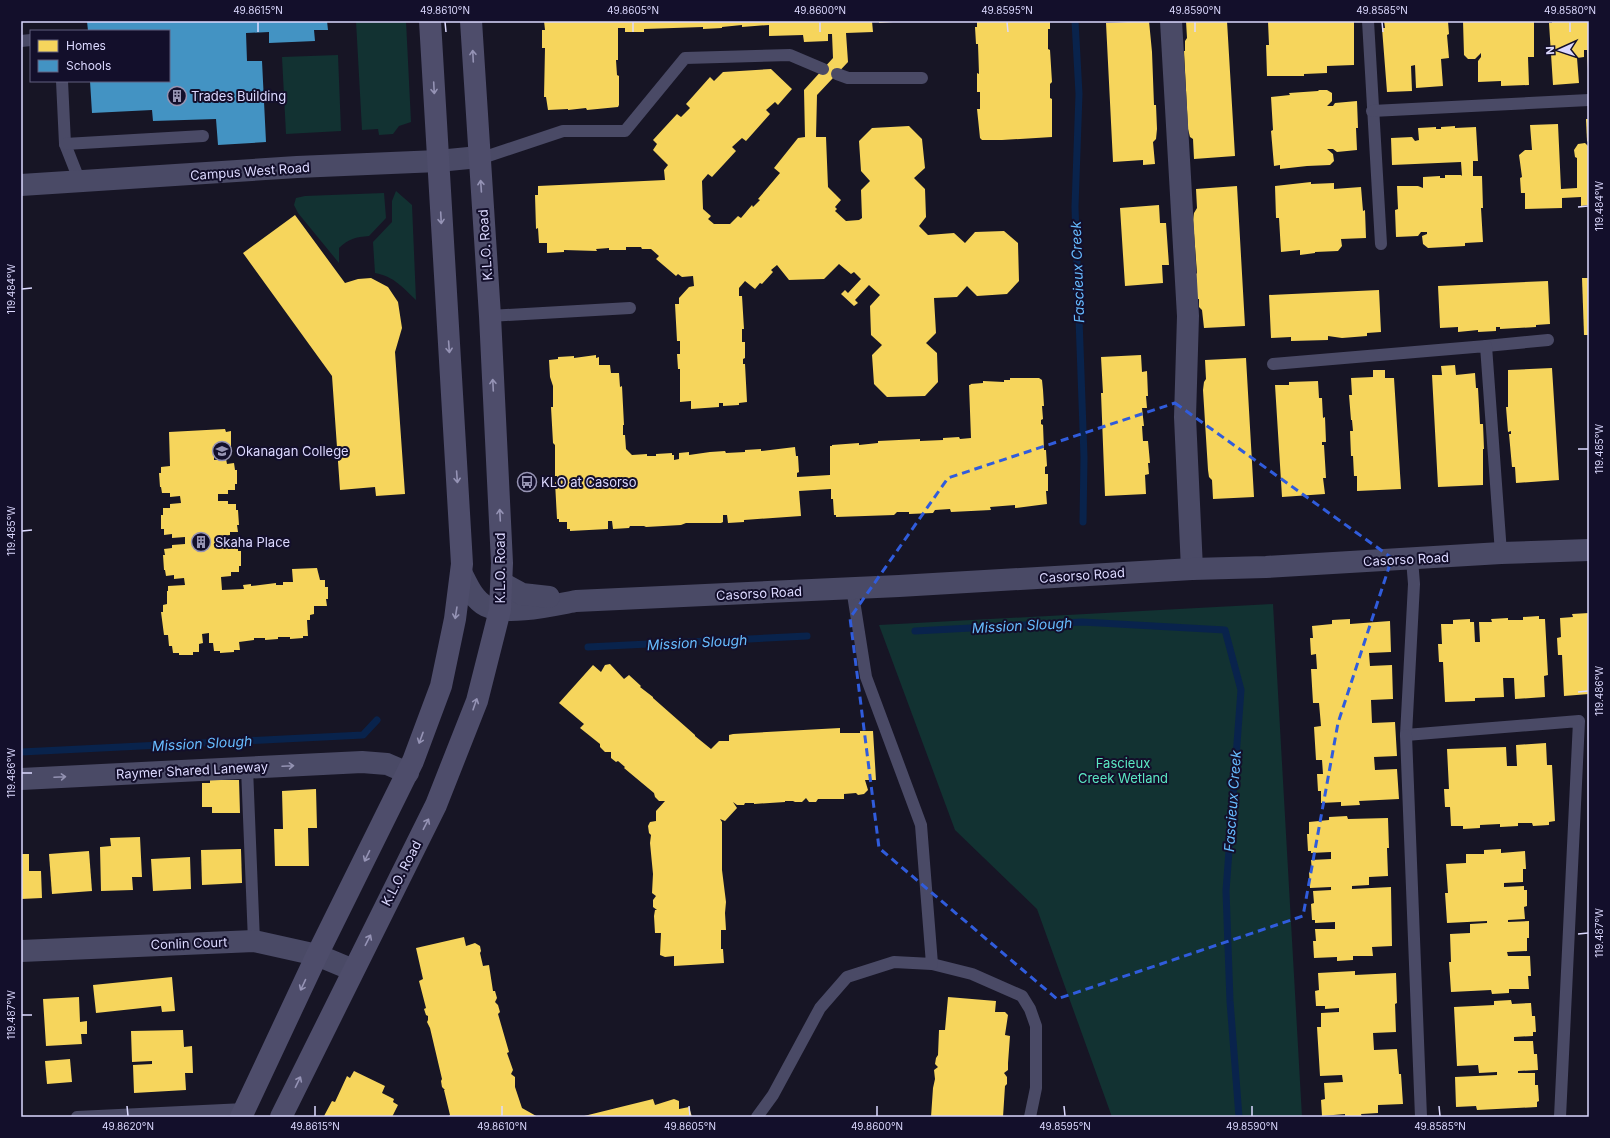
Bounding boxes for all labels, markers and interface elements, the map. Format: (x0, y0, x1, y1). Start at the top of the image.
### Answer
text: 49.8615°N (233, 4, 283, 16)
text: 49.8610°N (420, 4, 470, 16)
text: 49.8605°N (607, 4, 659, 16)
text: 49.8600°N (794, 4, 846, 16)
text: 49.8595°N (981, 4, 1033, 16)
text: 49.8590°N (1169, 4, 1221, 16)
text: 49.8585°N (1356, 4, 1408, 16)
text: 49.8580°N (1544, 4, 1596, 16)
legend (30, 30, 170, 82)
north arrow (1540, 30, 1580, 70)
text: Homes (66, 38, 106, 53)
text: N (1543, 46, 1557, 55)
one-way arrow (470, 50, 477, 63)
text: Schools (66, 58, 111, 73)
one-way arrow (430, 81, 437, 94)
building icon: Trades Building (166, 85, 188, 107)
place label: Trades Building (191, 88, 286, 104)
street label: Campus West Road (189, 159, 311, 183)
one-way arrow (478, 180, 485, 193)
text: 119.484°W (1593, 181, 1605, 231)
street label: K.L.O. Road (475, 209, 495, 281)
one-way arrow (438, 211, 445, 224)
water label: Fascieux Creek (1067, 220, 1087, 323)
text: 119.484°W (5, 264, 17, 314)
one-way arrow (445, 340, 452, 353)
one-way arrow (490, 379, 497, 392)
text: 119.485°W (1593, 424, 1605, 474)
school or university icon: Okanagan College (211, 440, 233, 462)
place label: Okanagan College (236, 443, 349, 459)
one-way arrow (453, 470, 461, 483)
bus stop icon: KLO at Casorso (516, 471, 538, 493)
place label: KLO at Casorso (541, 474, 637, 490)
text: 119.485°W (5, 506, 17, 556)
one-way arrow (496, 509, 503, 522)
building icon: Skaha Place (190, 531, 212, 553)
street label: K.L.O. Road (492, 532, 508, 604)
place label: Skaha Place (215, 534, 290, 550)
street label: Casorso Road (1363, 549, 1449, 569)
street label: Casorso Road (1039, 564, 1125, 586)
street label: Casorso Road (716, 583, 802, 603)
one-way arrow (452, 606, 460, 619)
water label: Mission Slough (971, 614, 1073, 636)
water label: Mission Slough (646, 631, 748, 653)
text: 119.486°W (1593, 666, 1605, 716)
one-way arrow (472, 698, 480, 710)
one-way arrow (417, 731, 425, 743)
water label: Mission Slough (151, 732, 253, 754)
text: 119.486°W (5, 748, 17, 798)
water label: Fascieux Creek (1220, 749, 1244, 853)
park label: Fascieux Creek Wetland (1078, 755, 1168, 786)
street label: Raymer Shared Laneway (116, 758, 268, 782)
one-way arrow (281, 762, 294, 769)
one-way arrow (53, 773, 66, 781)
one-way arrow (423, 818, 430, 830)
street label: K.L.O. Road (378, 838, 424, 908)
one-way arrow (362, 849, 370, 861)
text: 119.487°W (1593, 908, 1605, 958)
street label: Conlin Court (150, 934, 228, 952)
one-way arrow (365, 935, 372, 947)
one-way arrow (299, 979, 306, 991)
text: 119.487°W (5, 990, 17, 1040)
one-way arrow (295, 1076, 302, 1088)
text: 49.8620°N (102, 1120, 154, 1132)
text: 49.8615°N (290, 1120, 340, 1132)
text: 49.8610°N (477, 1120, 527, 1132)
text: 49.8605°N (664, 1120, 716, 1132)
text: 49.8600°N (851, 1120, 903, 1132)
text: 49.8595°N (1039, 1120, 1091, 1132)
text: 49.8590°N (1226, 1120, 1278, 1132)
text: 49.8585°N (1414, 1120, 1466, 1132)

